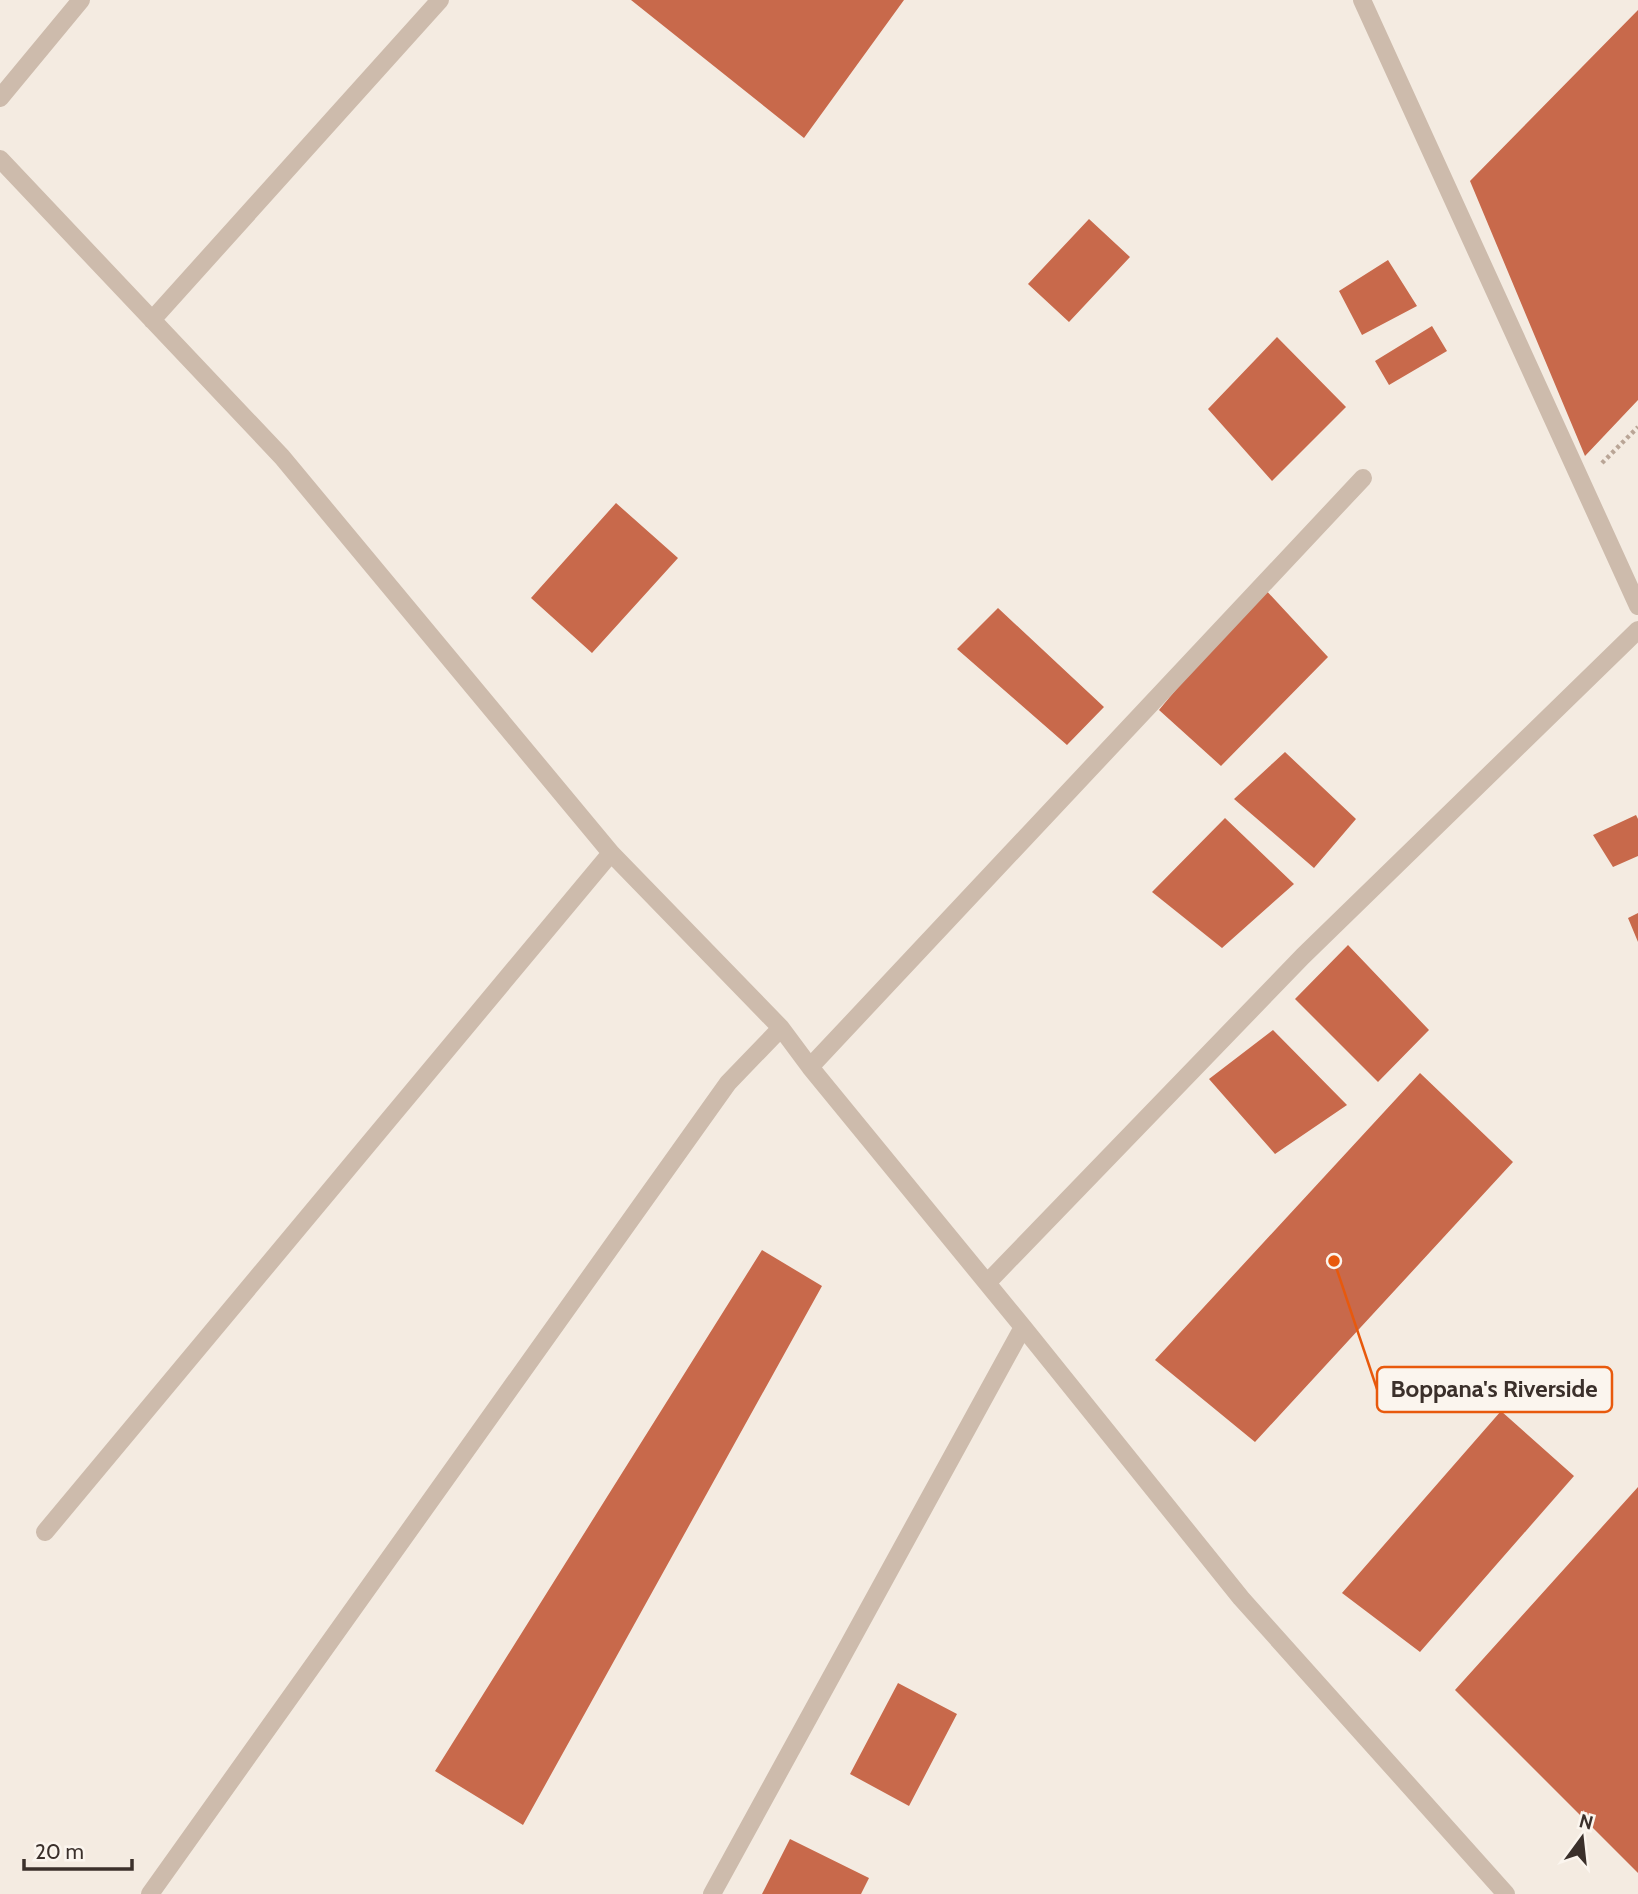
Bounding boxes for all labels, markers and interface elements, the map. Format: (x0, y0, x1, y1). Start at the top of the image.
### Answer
callout: Boppana's Riverside (1377, 1367, 1612, 1412)
text: Boppana's Riverside (1390, 1374, 1598, 1403)
north arrow (1547, 1803, 1617, 1873)
text: N (1577, 1809, 1596, 1835)
scale bar (24, 1828, 133, 1872)
text: 20 m (35, 1839, 84, 1864)

